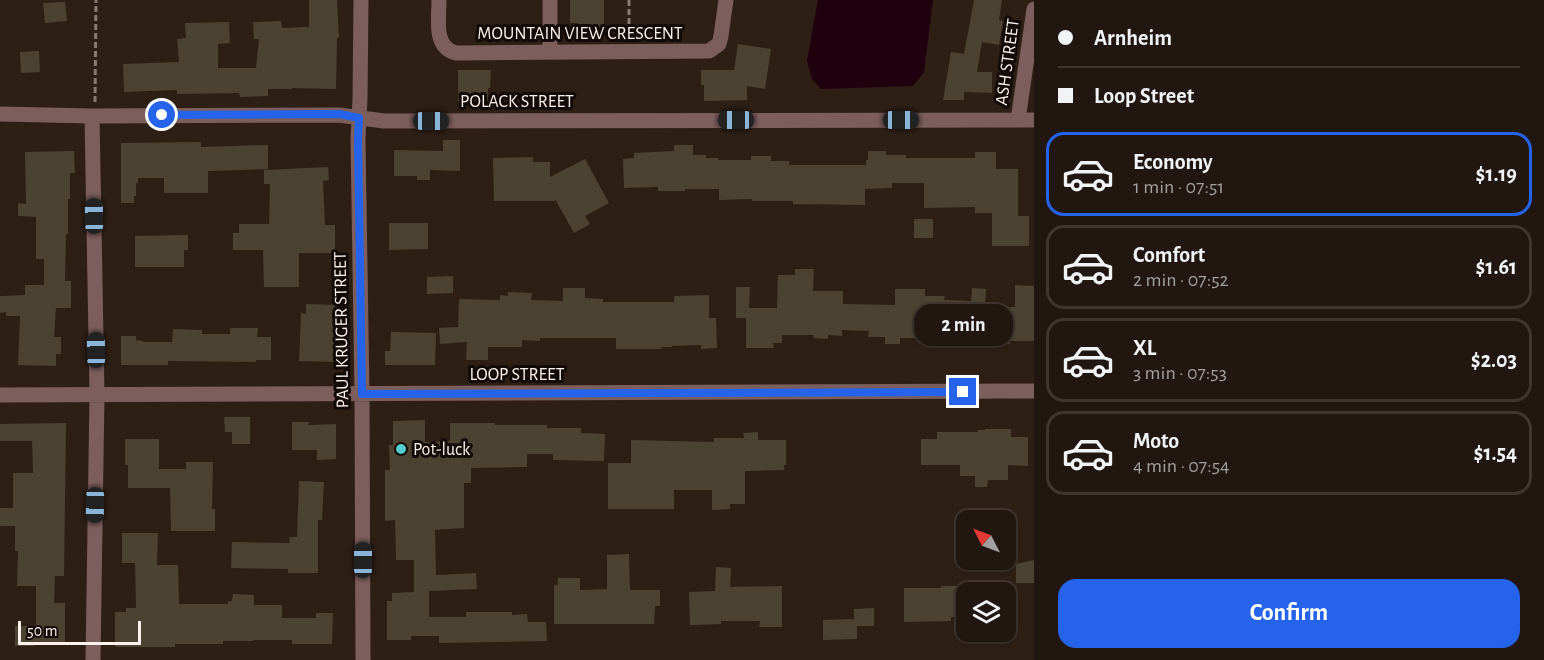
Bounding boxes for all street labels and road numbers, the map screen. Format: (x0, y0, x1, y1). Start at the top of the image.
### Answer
street label: ASH STREET (993, 17, 1023, 107)
street label: MOUNTAIN VIEW CRESCENT (477, 25, 683, 43)
street label: POLACK STREET (460, 93, 574, 111)
street label: PAUL KRUGER STREET (332, 251, 352, 408)
street label: LOOP STREET (469, 366, 565, 384)

